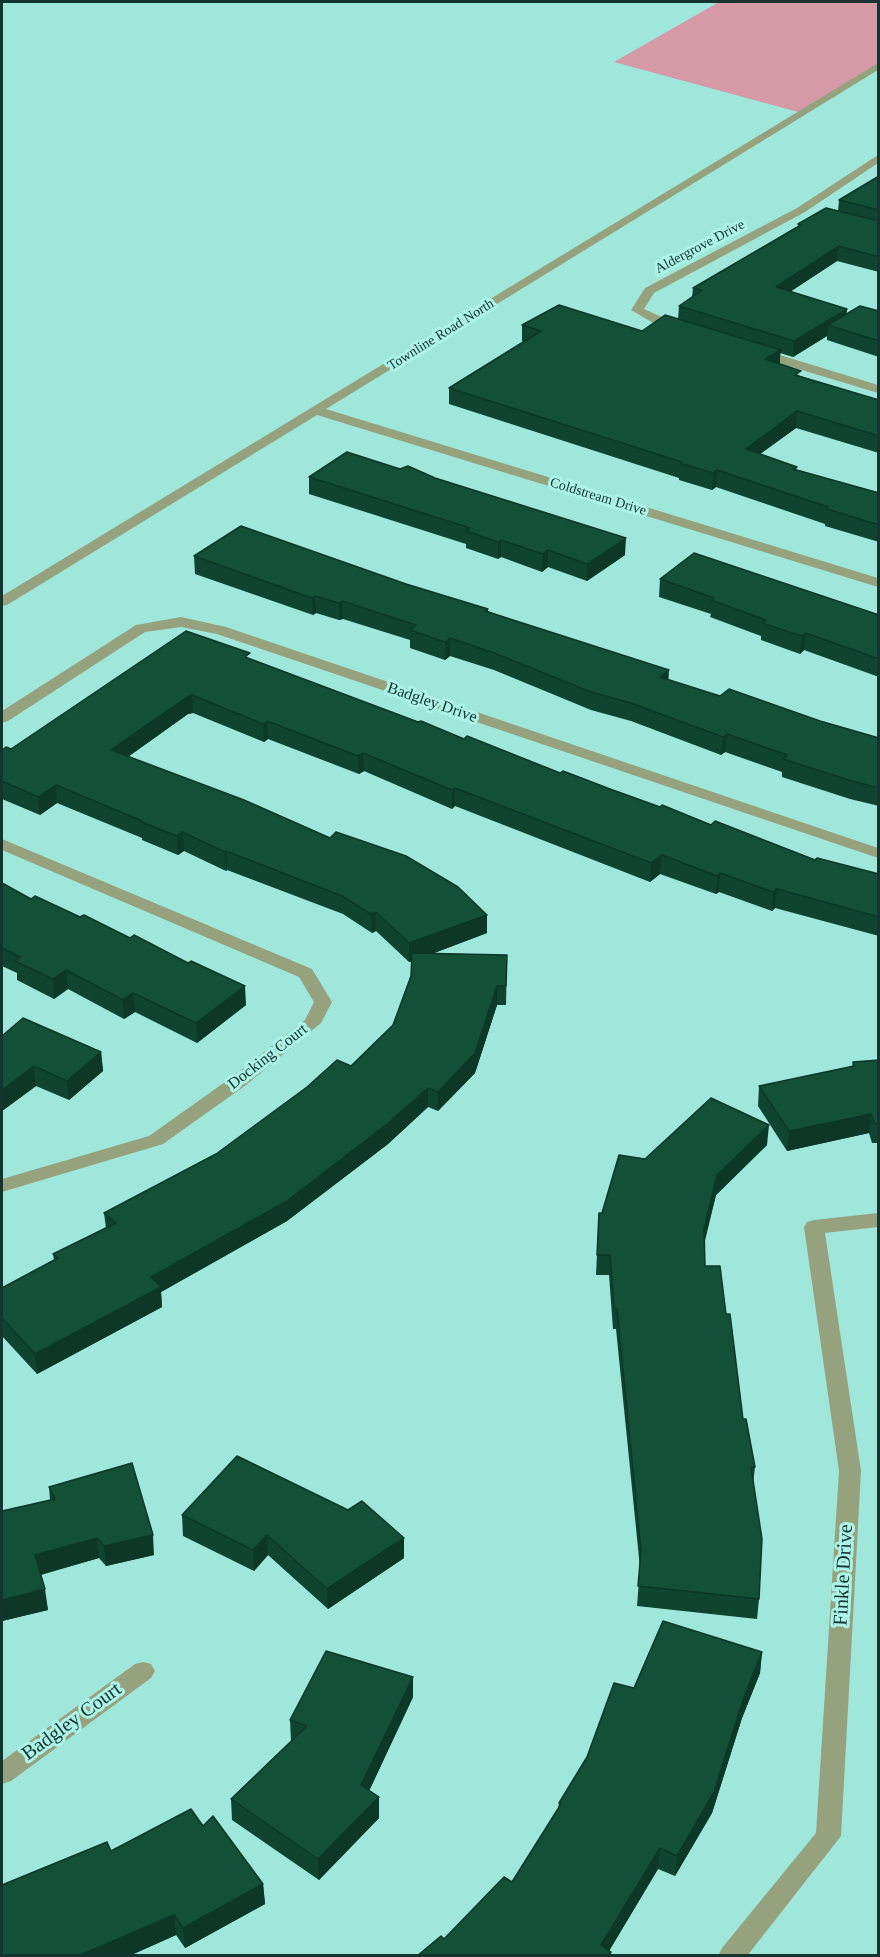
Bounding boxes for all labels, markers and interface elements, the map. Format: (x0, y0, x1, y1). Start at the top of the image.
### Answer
street label: Aldergrove Drive (652, 216, 748, 278)
street label: Townline Road North (385, 296, 497, 374)
street label: Coldstream Drive (548, 474, 648, 520)
street label: Badgley Drive (385, 679, 479, 727)
street label: Docking Court (224, 1020, 312, 1094)
street label: Finkle Drive (829, 1524, 859, 1626)
street label: Badgley Court (18, 1678, 126, 1766)

